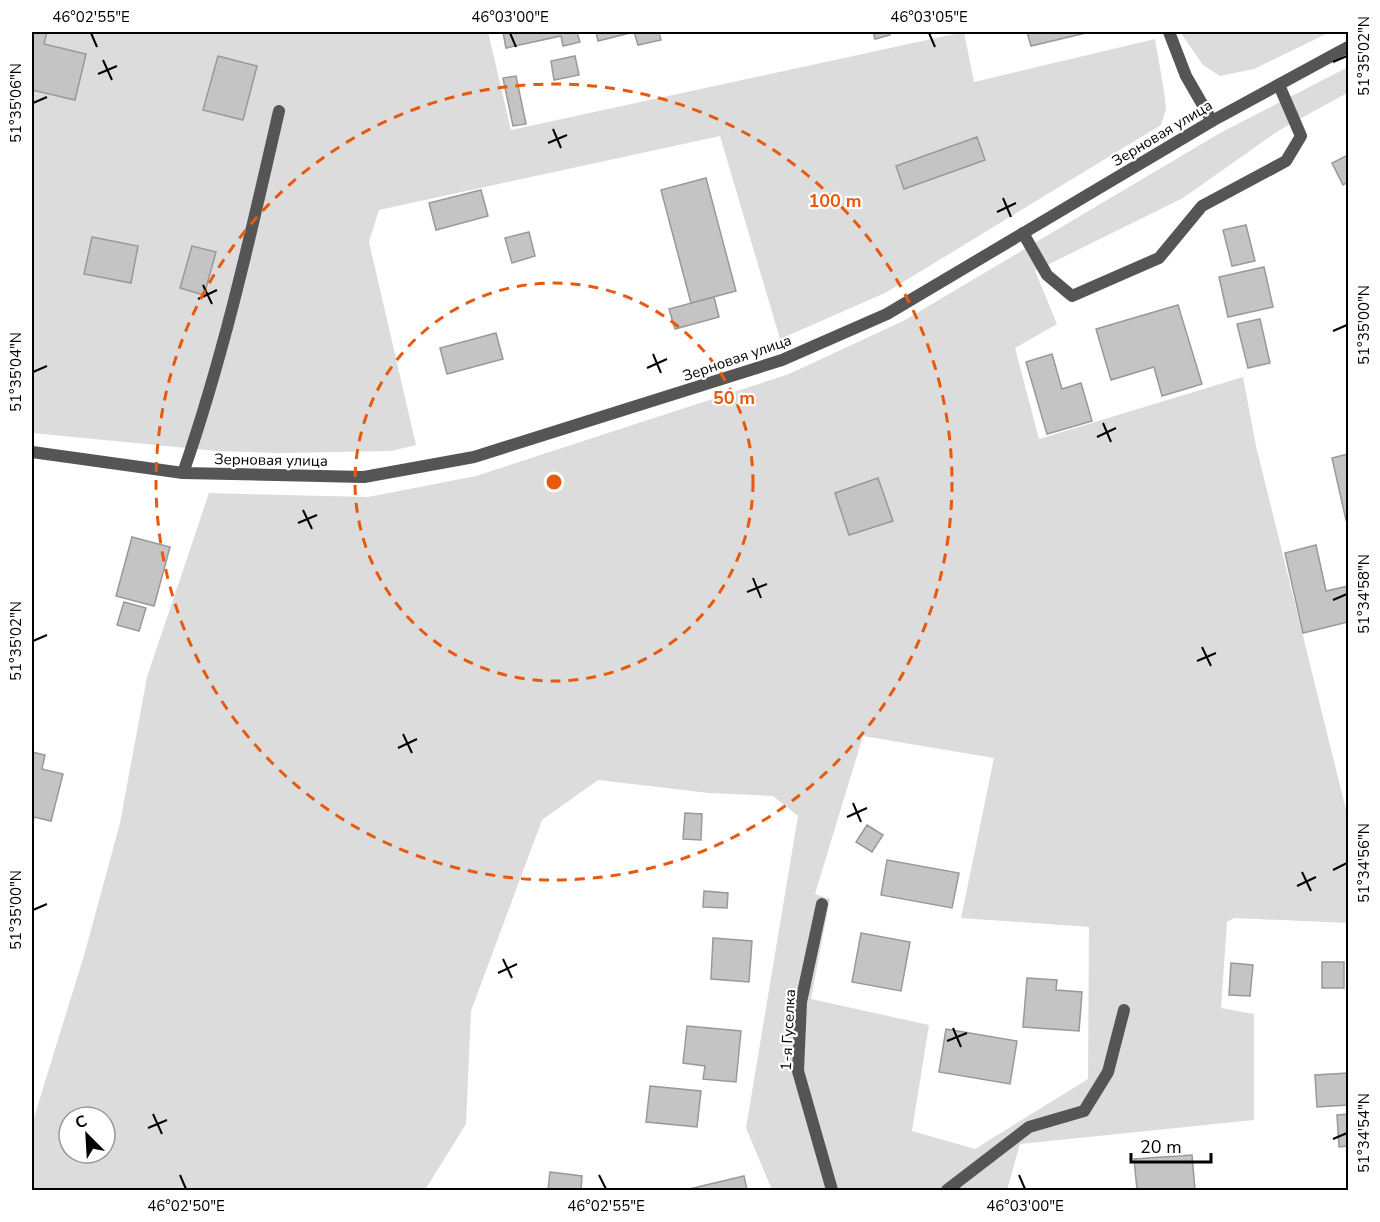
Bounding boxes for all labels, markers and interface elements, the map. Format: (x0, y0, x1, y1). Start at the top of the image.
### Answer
text: 46°02'55"E (52, 7, 130, 27)
text: 46°03'00"E (471, 7, 549, 27)
text: 46°03'05"E (890, 7, 968, 27)
text: 51°35'02"N (1354, 16, 1374, 96)
text: 51°35'06"N (6, 63, 26, 143)
street label: Зерновая улица (1108, 95, 1216, 171)
text: 100 m (808, 189, 862, 213)
text: 51°35'00"N (1354, 285, 1374, 365)
street label: Зерновая улица (680, 330, 794, 386)
text: 51°35'04"N (6, 332, 26, 412)
text: 50 m (713, 386, 755, 410)
street label: Зерновая улица (214, 449, 328, 471)
centre of rings (544, 472, 564, 492)
text: 51°34'58"N (1354, 554, 1374, 634)
text: 51°35'02"N (6, 601, 26, 681)
text: 51°34'56"N (1354, 823, 1374, 903)
text: 51°35'00"N (6, 870, 26, 950)
street label: 1-я Гуселка (776, 989, 800, 1071)
text: 51°34'54"N (1354, 1093, 1374, 1173)
north arrow (57, 1105, 117, 1165)
text: С (72, 1110, 91, 1134)
scale bar (1131, 1126, 1210, 1164)
text: 20 m (1140, 1135, 1182, 1159)
text: 46°02'50"E (147, 1196, 225, 1216)
text: 46°02'55"E (567, 1196, 645, 1216)
text: 46°03'00"E (986, 1196, 1064, 1216)

